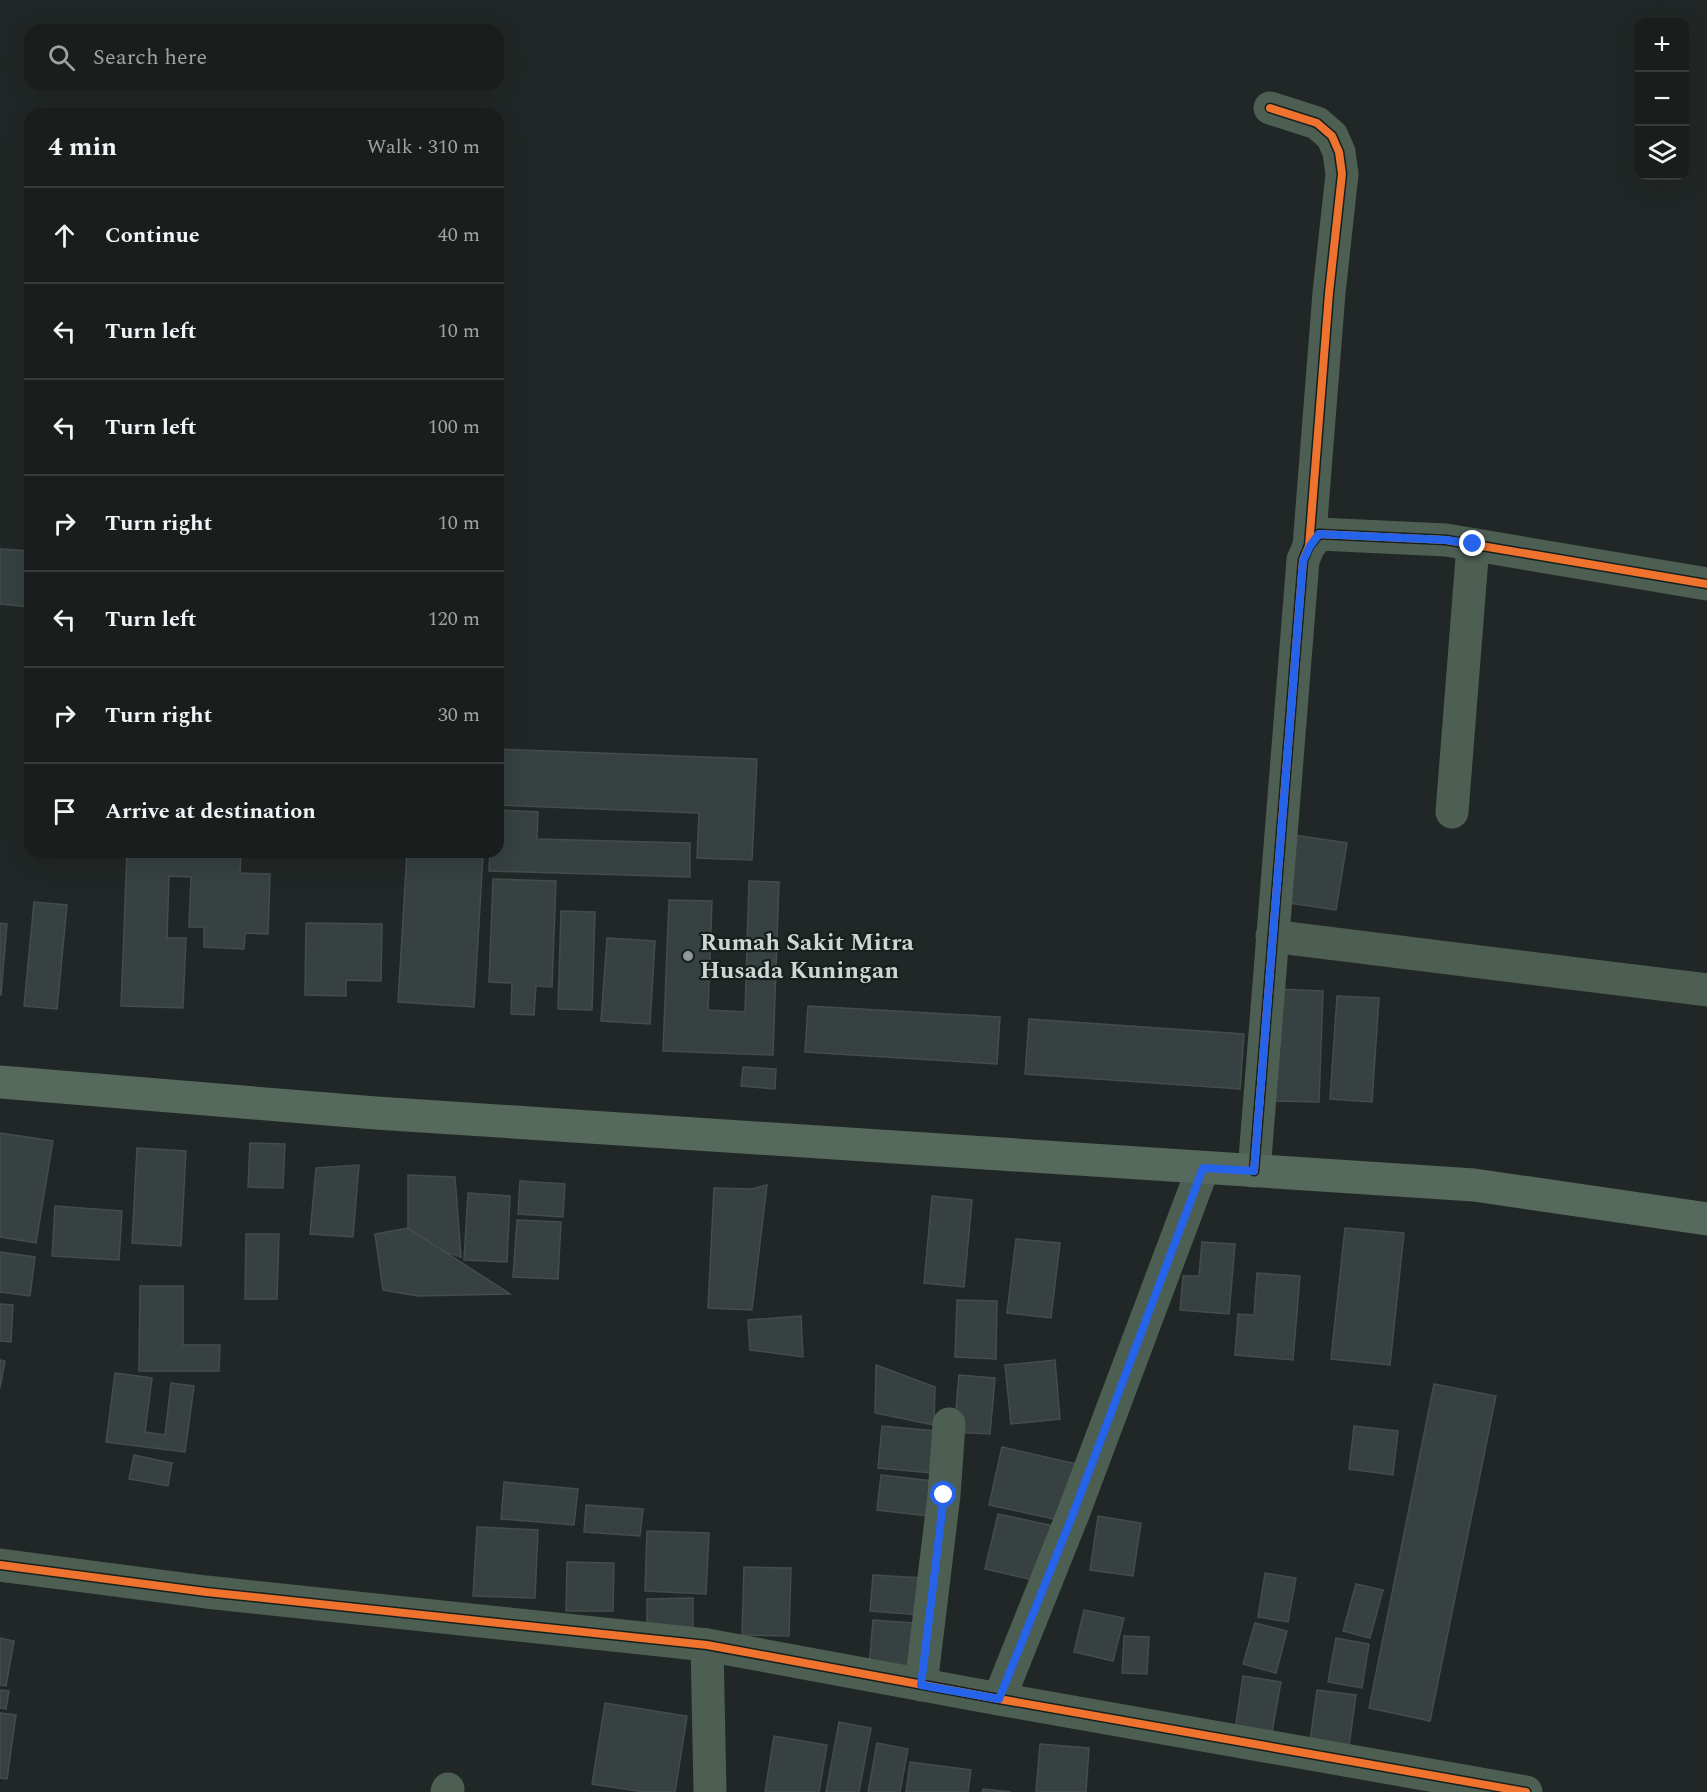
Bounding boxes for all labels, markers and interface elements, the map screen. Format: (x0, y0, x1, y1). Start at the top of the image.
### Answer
map controls (1635, 18, 1689, 180)
button: + (1635, 18, 1689, 72)
search box (24, 24, 504, 90)
icon: search (45, 41, 78, 74)
text: Search here (93, 41, 207, 74)
button: − (1635, 72, 1689, 126)
button: layers (1635, 126, 1689, 180)
text: 4 min (48, 127, 117, 167)
text: Walk · 310 m (367, 132, 480, 162)
icon: ahead (48, 219, 81, 252)
text: Continue (105, 219, 200, 252)
text: 40 m (438, 220, 480, 250)
icon: left (48, 315, 81, 348)
text: Turn left (105, 315, 197, 348)
text: 10 m (438, 316, 480, 346)
icon: left (48, 411, 81, 444)
text: Turn left (105, 411, 197, 444)
text: 100 m (428, 412, 480, 442)
icon: right (48, 507, 81, 540)
text: Turn right (105, 507, 212, 540)
text: 10 m (438, 508, 480, 538)
route end (1459, 530, 1485, 556)
icon: left (48, 603, 81, 636)
text: Turn left (105, 603, 197, 636)
text: 120 m (428, 604, 480, 634)
icon: right (48, 699, 81, 732)
text: Turn right (105, 699, 212, 732)
text: 30 m (438, 700, 480, 730)
icon: arrive (48, 795, 81, 828)
text: Arrive at destination (105, 795, 316, 828)
place label: Rumah Sakit Mitra Husada Kuningan (700, 925, 914, 989)
marker: Rumah Sakit Mitra Husada Kuningan (681, 949, 695, 963)
route start (930, 1481, 956, 1507)

